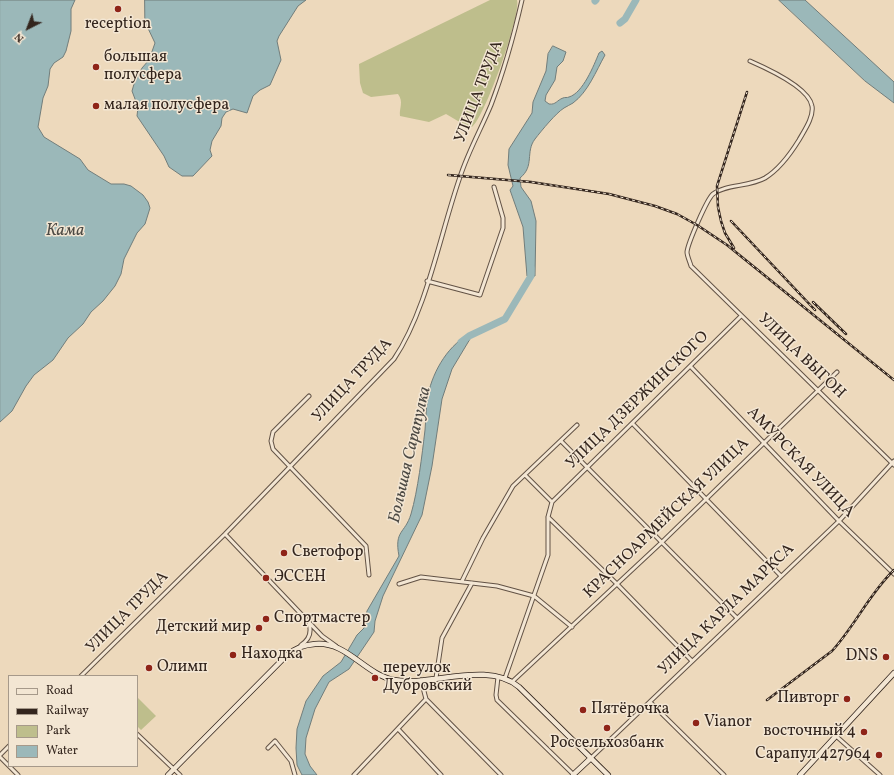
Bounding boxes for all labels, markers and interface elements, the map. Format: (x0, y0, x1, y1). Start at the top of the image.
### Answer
marker: reception (113, 4, 123, 14)
north arrow (8, 8, 48, 48)
place label: reception (85, 15, 151, 35)
text: N (12, 29, 28, 46)
street label: УЛИЦА ТРУДА (452, 38, 508, 146)
place label: большая полусфера (104, 48, 182, 86)
marker: большая полусфера (91, 62, 101, 72)
place label: малая полусфера (104, 96, 229, 116)
marker: малая полусфера (91, 101, 101, 111)
water label: Кама (46, 222, 84, 242)
street label: УЛИЦА ВЫГОН (753, 310, 849, 404)
street label: УЛИЦА ДЗЕРЖИНСКОГО (563, 328, 713, 474)
street label: УЛИЦА ТРУДА (309, 335, 397, 427)
water label: Большая Сарапулка (385, 385, 437, 525)
street label: АМУРСКАЯ УЛИЦА (742, 403, 858, 523)
street label: КРАСНОАРМЕЙСКАЯ УЛИЦА (580, 435, 754, 603)
street label: УЛИЦА КАРЛА МАРКСА (655, 540, 799, 680)
place label: Светофор (292, 543, 363, 563)
marker: Светофор (279, 548, 289, 558)
street label: УЛИЦА ТРУДА (83, 568, 173, 658)
place label: ЭССЕН (274, 568, 326, 588)
marker: ЭССЕН (261, 573, 271, 583)
place label: Спортмастер (274, 609, 370, 629)
marker: Спортмастер (261, 614, 271, 624)
place label: Детский мир (156, 618, 251, 638)
marker: Детский мир (254, 623, 264, 633)
place label: Находка (241, 645, 303, 665)
place label: DNS (846, 647, 878, 667)
marker: Находка (228, 650, 238, 660)
marker: DNS (881, 652, 891, 662)
place label: Олимп (157, 658, 207, 678)
place label: переулок Дубровский (383, 659, 472, 697)
marker: Олимп (144, 663, 154, 673)
marker: переулок Дубровский (370, 673, 380, 683)
legend (8, 675, 138, 767)
text: Road (46, 683, 73, 699)
place label: Пивторг (777, 689, 839, 709)
marker: Пивторг (842, 694, 852, 704)
place label: Пятёрочка (591, 700, 669, 720)
text: Railway (46, 703, 89, 719)
marker: Пятёрочка (578, 705, 588, 715)
place label: Vianor (704, 713, 752, 733)
marker: Vianor (691, 718, 701, 728)
place label: восточный 4 (763, 722, 856, 742)
text: Park (46, 723, 71, 739)
marker: Россельхозбанк (602, 723, 612, 733)
marker: восточный 4 (859, 727, 869, 737)
place label: Россельхозбанк (550, 734, 664, 754)
text: Water (46, 743, 78, 759)
place label: Сарапул 427964 (755, 745, 871, 765)
marker: Сарапул 427964 (874, 750, 884, 760)

